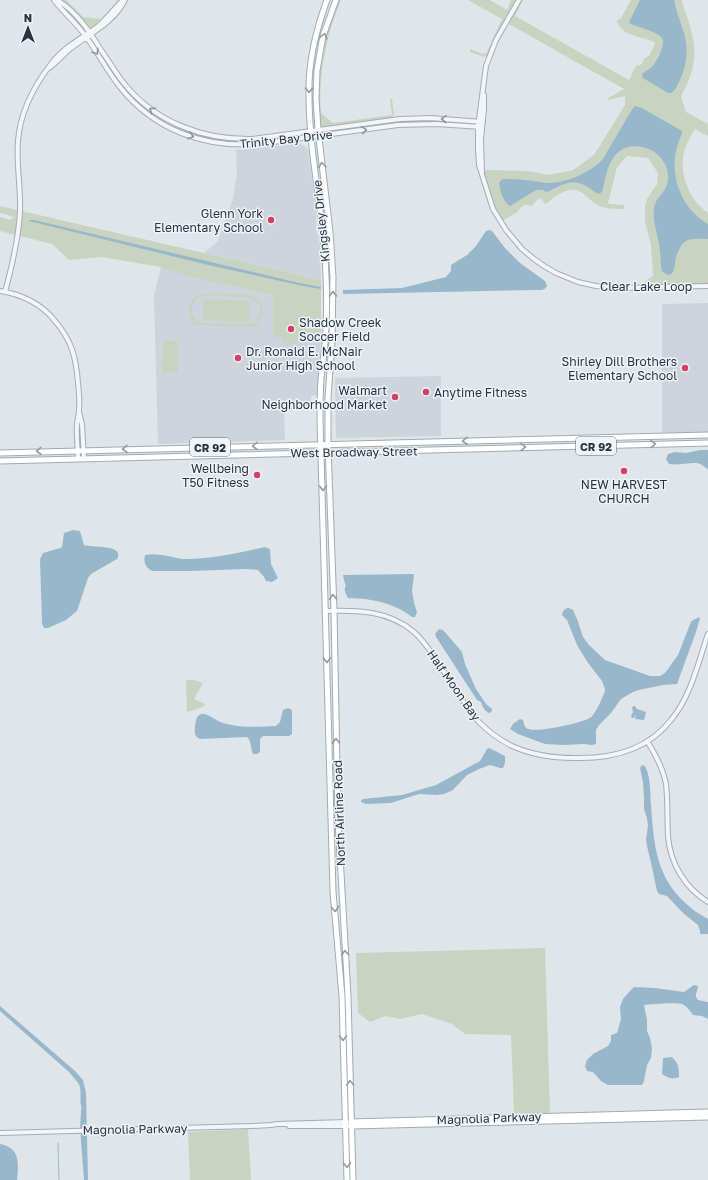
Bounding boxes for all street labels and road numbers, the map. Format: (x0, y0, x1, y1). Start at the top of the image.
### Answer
street label: Trinity Bay Drive (239, 127, 333, 151)
street label: Kingsley Drive (309, 179, 333, 263)
street label: Clear Lake Loop (600, 279, 692, 294)
road number: CR 92 (576, 437, 616, 455)
road number: CR 92 (190, 438, 230, 456)
street label: West Broadway Street (290, 443, 418, 461)
street label: Half Moon Bay (424, 647, 484, 724)
street label: North Airline Road (330, 760, 348, 866)
street label: Magnolia Parkway (436, 1109, 542, 1127)
street label: Magnolia Parkway (83, 1121, 188, 1137)

